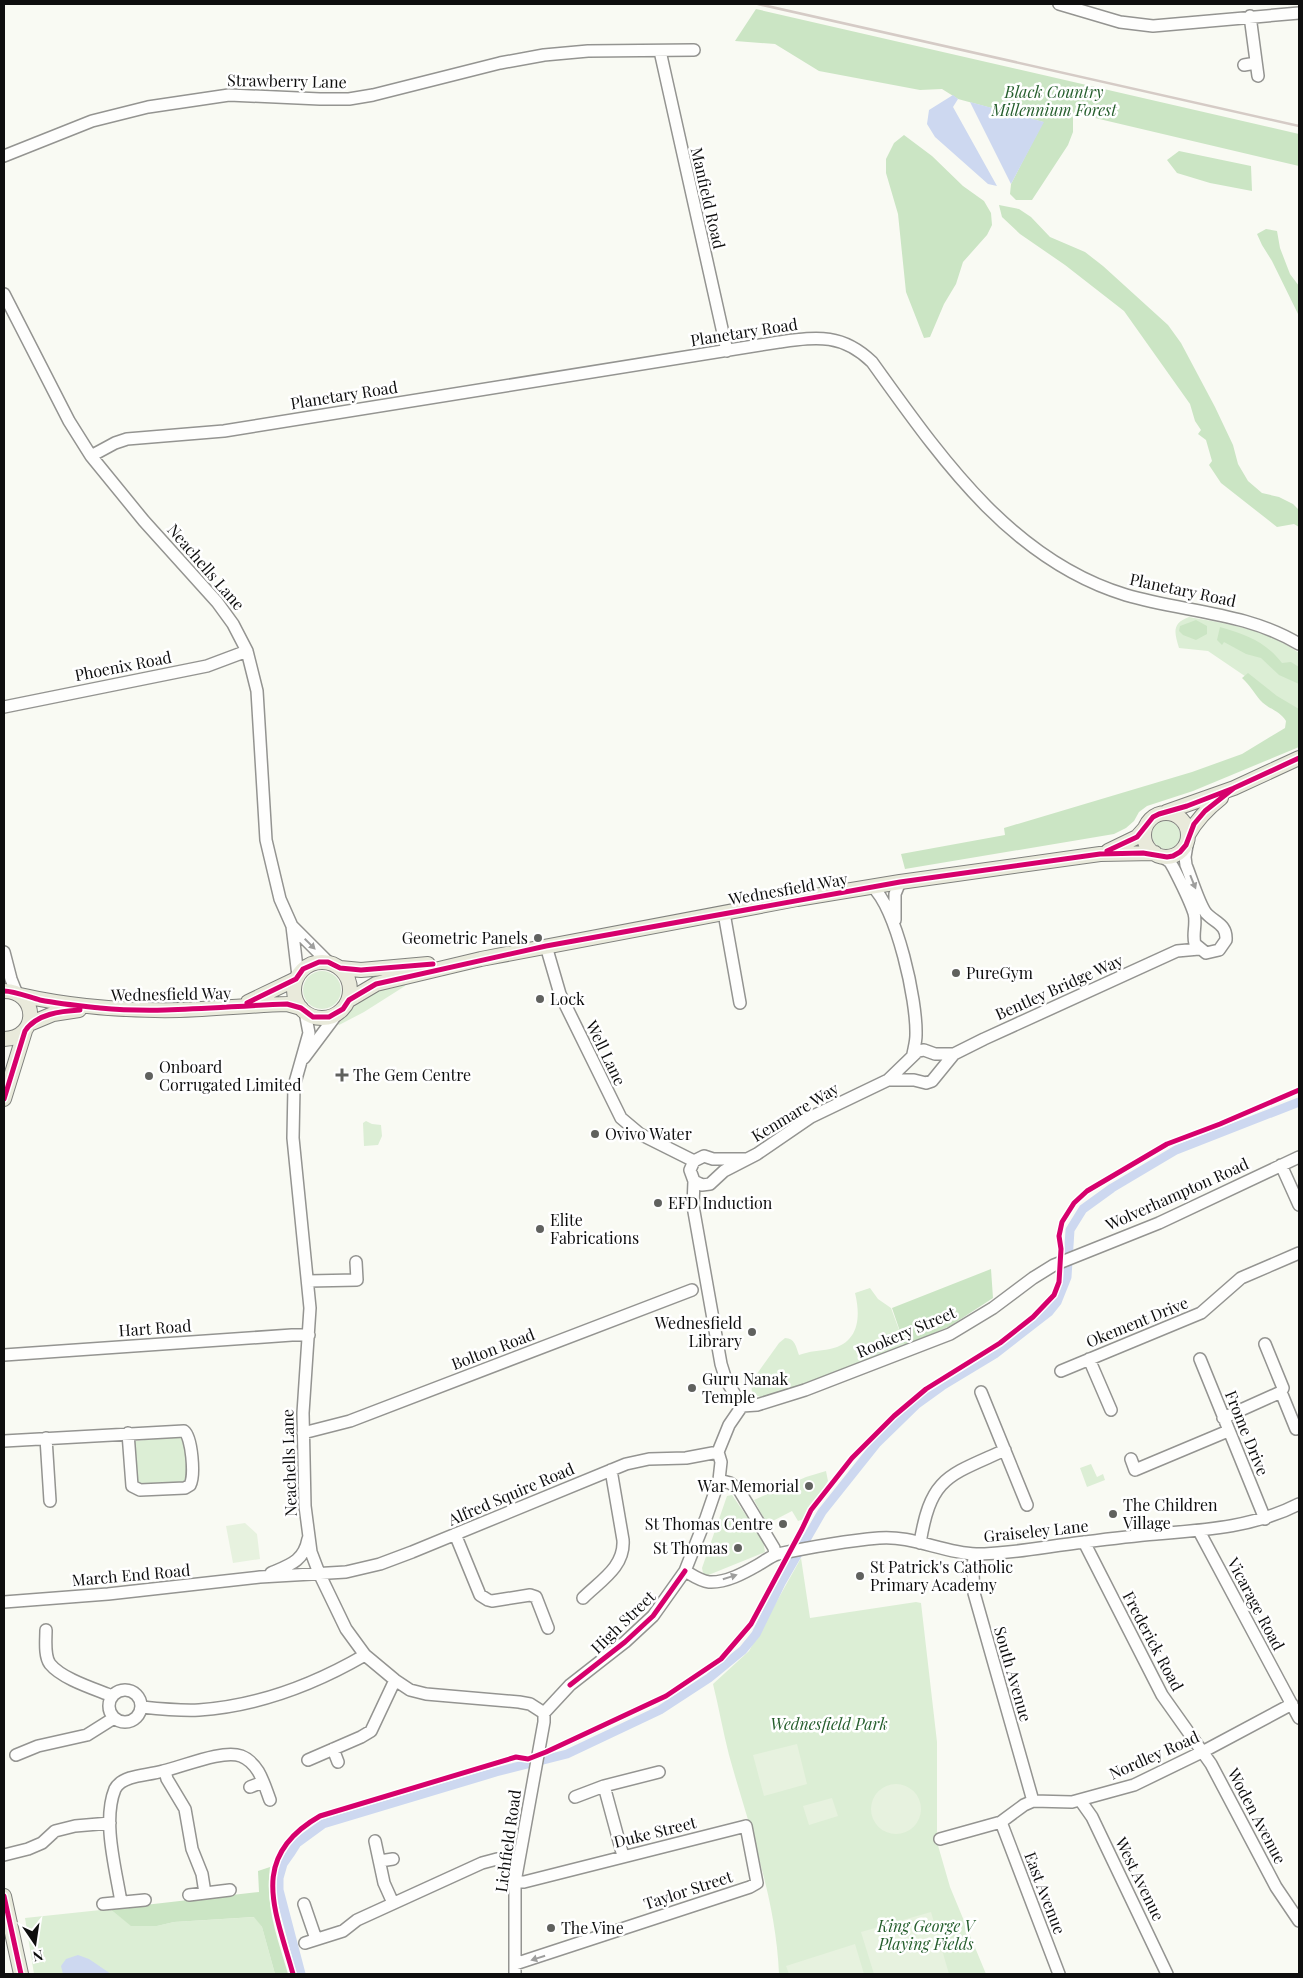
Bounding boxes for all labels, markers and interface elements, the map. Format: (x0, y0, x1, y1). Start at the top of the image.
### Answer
street label: Strawberry Lane (227, 69, 347, 92)
park label: Black Country Millennium Forest (990, 81, 1117, 120)
street label: Manfield Road (687, 145, 730, 251)
street label: Planetary Road (689, 313, 799, 350)
street label: Planetary Road (289, 376, 399, 413)
street label: Neachells Lane (163, 519, 250, 614)
street label: Planetary Road (1128, 568, 1238, 611)
street label: Phoenix Road (73, 646, 173, 685)
street label: Wednesfield Way (726, 868, 849, 909)
one-way arrow (1189, 874, 1197, 889)
place label: Geometric Panels (402, 927, 528, 948)
marker: Geometric Panels (532, 932, 544, 944)
one-way arrow (303, 938, 315, 950)
street label: Bentley Bridge Way (992, 949, 1126, 1024)
place label: PureGym (966, 962, 1033, 983)
marker: PureGym (950, 967, 962, 979)
street label: Wednesfield Way (110, 982, 231, 1005)
place label: Lock (550, 988, 585, 1009)
marker: Lock (534, 993, 546, 1005)
street label: Well Lane (581, 1016, 631, 1089)
place label: Onboard Corrugated Limited (159, 1056, 302, 1095)
place label: The Gem Centre (353, 1064, 471, 1085)
marker: The Gem Centre (335, 1068, 349, 1082)
marker: Onboard Corrugated Limited (143, 1070, 155, 1082)
street label: Kenmare Way (747, 1077, 842, 1146)
place label: Ovivo Water (605, 1123, 692, 1144)
marker: Ovivo Water (589, 1128, 601, 1140)
street label: Wolverhampton Road (1101, 1153, 1252, 1235)
place label: EFD Induction (668, 1192, 773, 1213)
marker: EFD Induction (652, 1197, 664, 1209)
place label: Elite Fabrications (550, 1209, 639, 1248)
marker: Elite Fabrications (534, 1223, 546, 1235)
street label: Okement Drive (1083, 1291, 1191, 1352)
street label: Rookery Street (853, 1301, 959, 1362)
place label: Wednesfield Library (654, 1312, 742, 1351)
street label: Hart Road (118, 1314, 192, 1341)
street label: Bolton Road (448, 1323, 537, 1374)
marker: Wednesfield Library (746, 1326, 758, 1338)
place label: Guru Nanak Temple (702, 1368, 788, 1407)
marker: Guru Nanak Temple (686, 1382, 698, 1394)
street label: Frome Drive (1221, 1387, 1274, 1479)
street label: Neachells Lane (276, 1409, 301, 1517)
street label: Alfred Squire Road (444, 1457, 577, 1530)
place label: War Memorial (697, 1475, 799, 1496)
marker: War Memorial (803, 1480, 815, 1492)
place label: The Children Village (1122, 1494, 1218, 1533)
marker: The Children Village (1107, 1508, 1119, 1520)
place label: St Thomas Centre (645, 1513, 773, 1534)
street label: Graiseley Lane (982, 1515, 1089, 1546)
marker: St Thomas Centre (777, 1518, 789, 1530)
place label: St Thomas (653, 1537, 728, 1558)
marker: St Thomas (732, 1542, 744, 1554)
street label: Vicarage Road (1223, 1553, 1290, 1654)
place label: St Patrick's Catholic Primary Academy (870, 1556, 1013, 1595)
street label: March End Road (71, 1559, 191, 1590)
marker: St Patrick's Catholic Primary Academy (854, 1570, 866, 1582)
one-way arrow (723, 1573, 738, 1581)
street label: High Street (586, 1586, 660, 1658)
street label: Frederick Road (1118, 1587, 1189, 1694)
street label: South Avenue (990, 1624, 1037, 1724)
park label: Wednesfield Park (770, 1713, 888, 1734)
street label: Nordley Road (1106, 1725, 1202, 1784)
street label: Woden Avenue (1223, 1763, 1291, 1867)
street label: Lichfield Road (490, 1788, 525, 1894)
street label: Duke Street (611, 1811, 699, 1852)
street label: West Avenue (1111, 1833, 1170, 1924)
street label: East Avenue (1020, 1849, 1071, 1937)
street label: Taylor Street (641, 1865, 735, 1914)
park label: King George V Playing Fields (876, 1915, 976, 1954)
place label: The Vine (561, 1917, 624, 1938)
north arrow (10, 1918, 60, 1968)
marker: The Vine (545, 1922, 557, 1934)
text: N (31, 1946, 45, 1967)
one-way arrow (530, 1954, 545, 1962)

